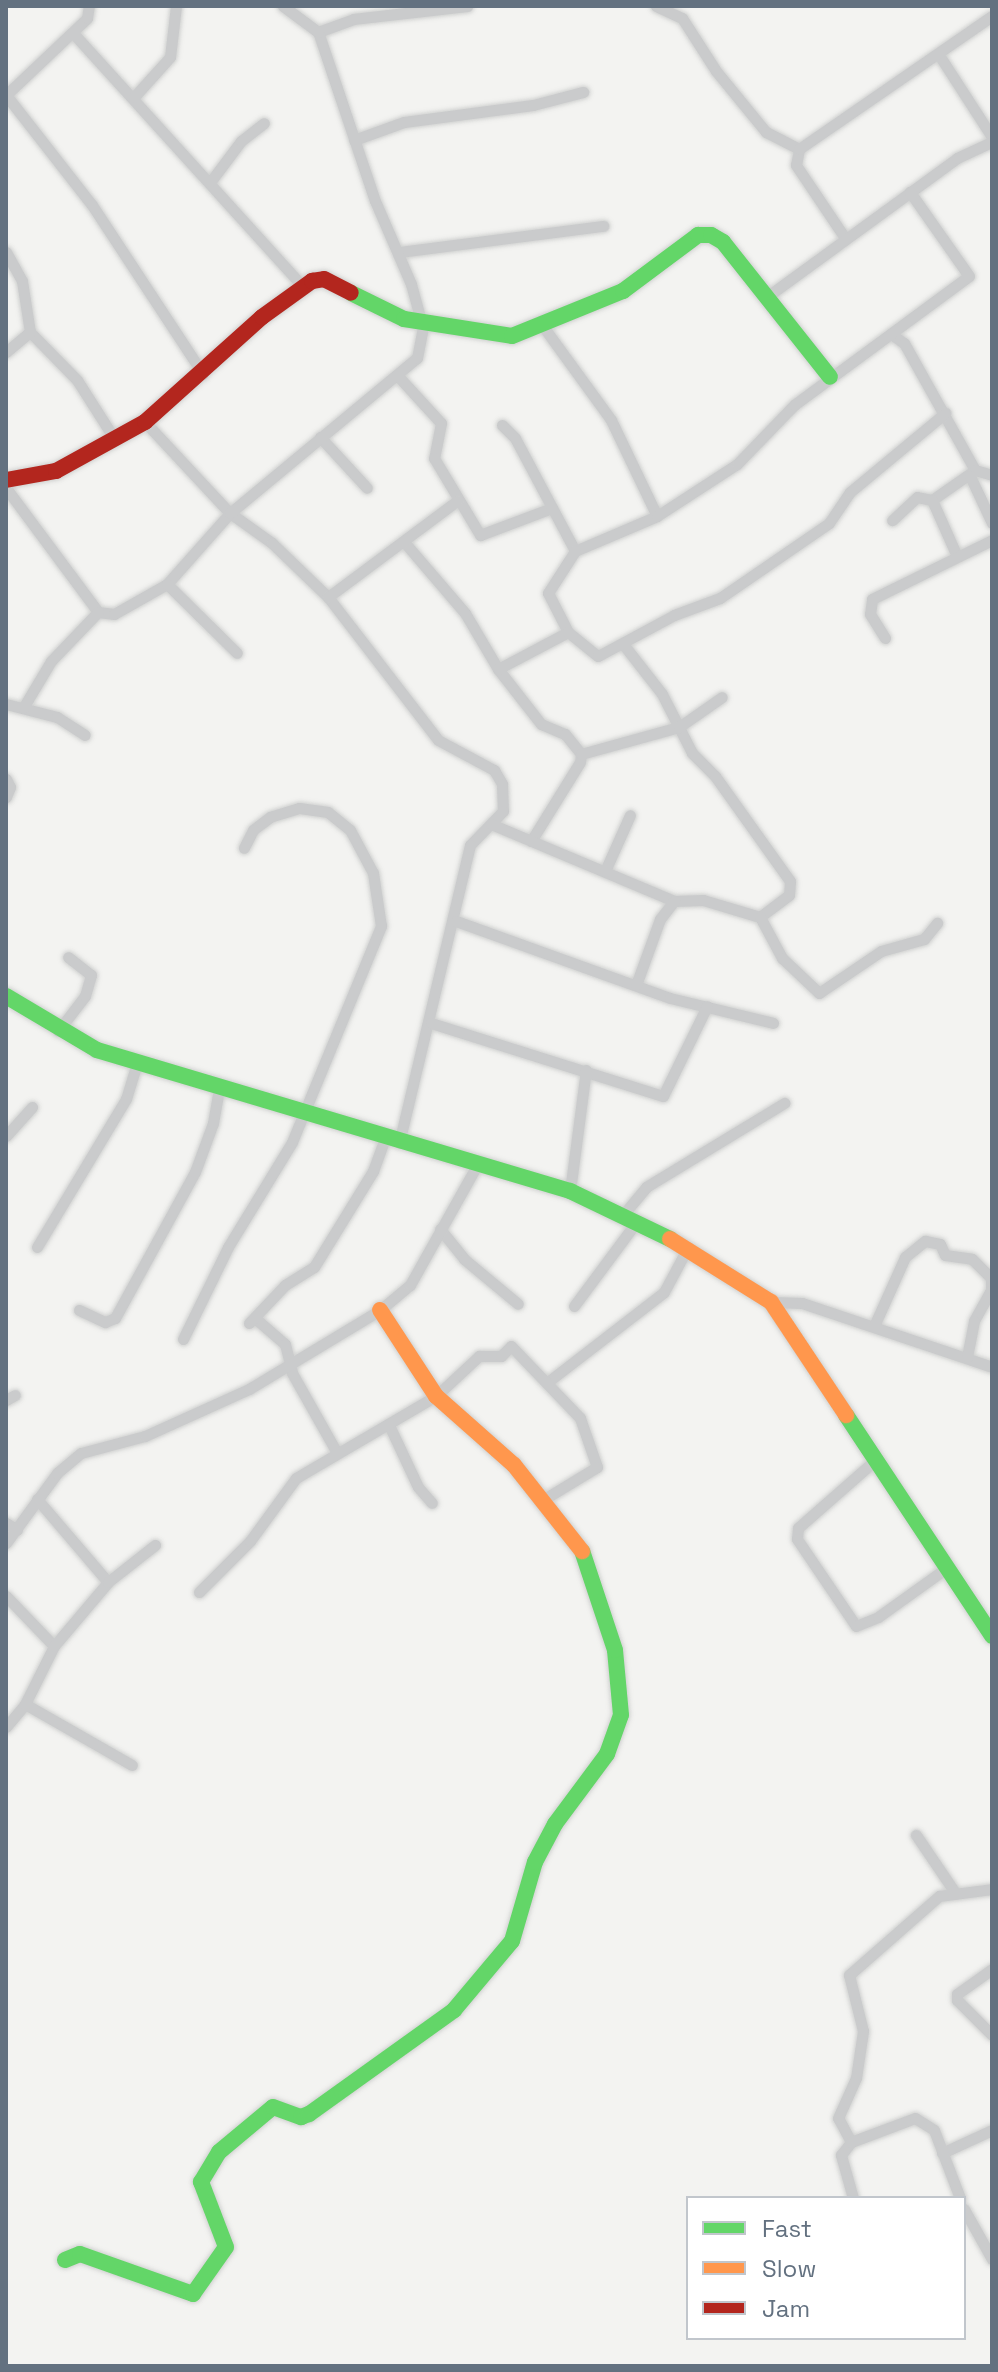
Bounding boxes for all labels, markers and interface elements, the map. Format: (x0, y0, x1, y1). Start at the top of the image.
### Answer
legend (686, 2196, 966, 2340)
text: Fast (762, 2213, 812, 2244)
text: Slow (762, 2253, 816, 2284)
text: Jam (762, 2293, 810, 2324)

